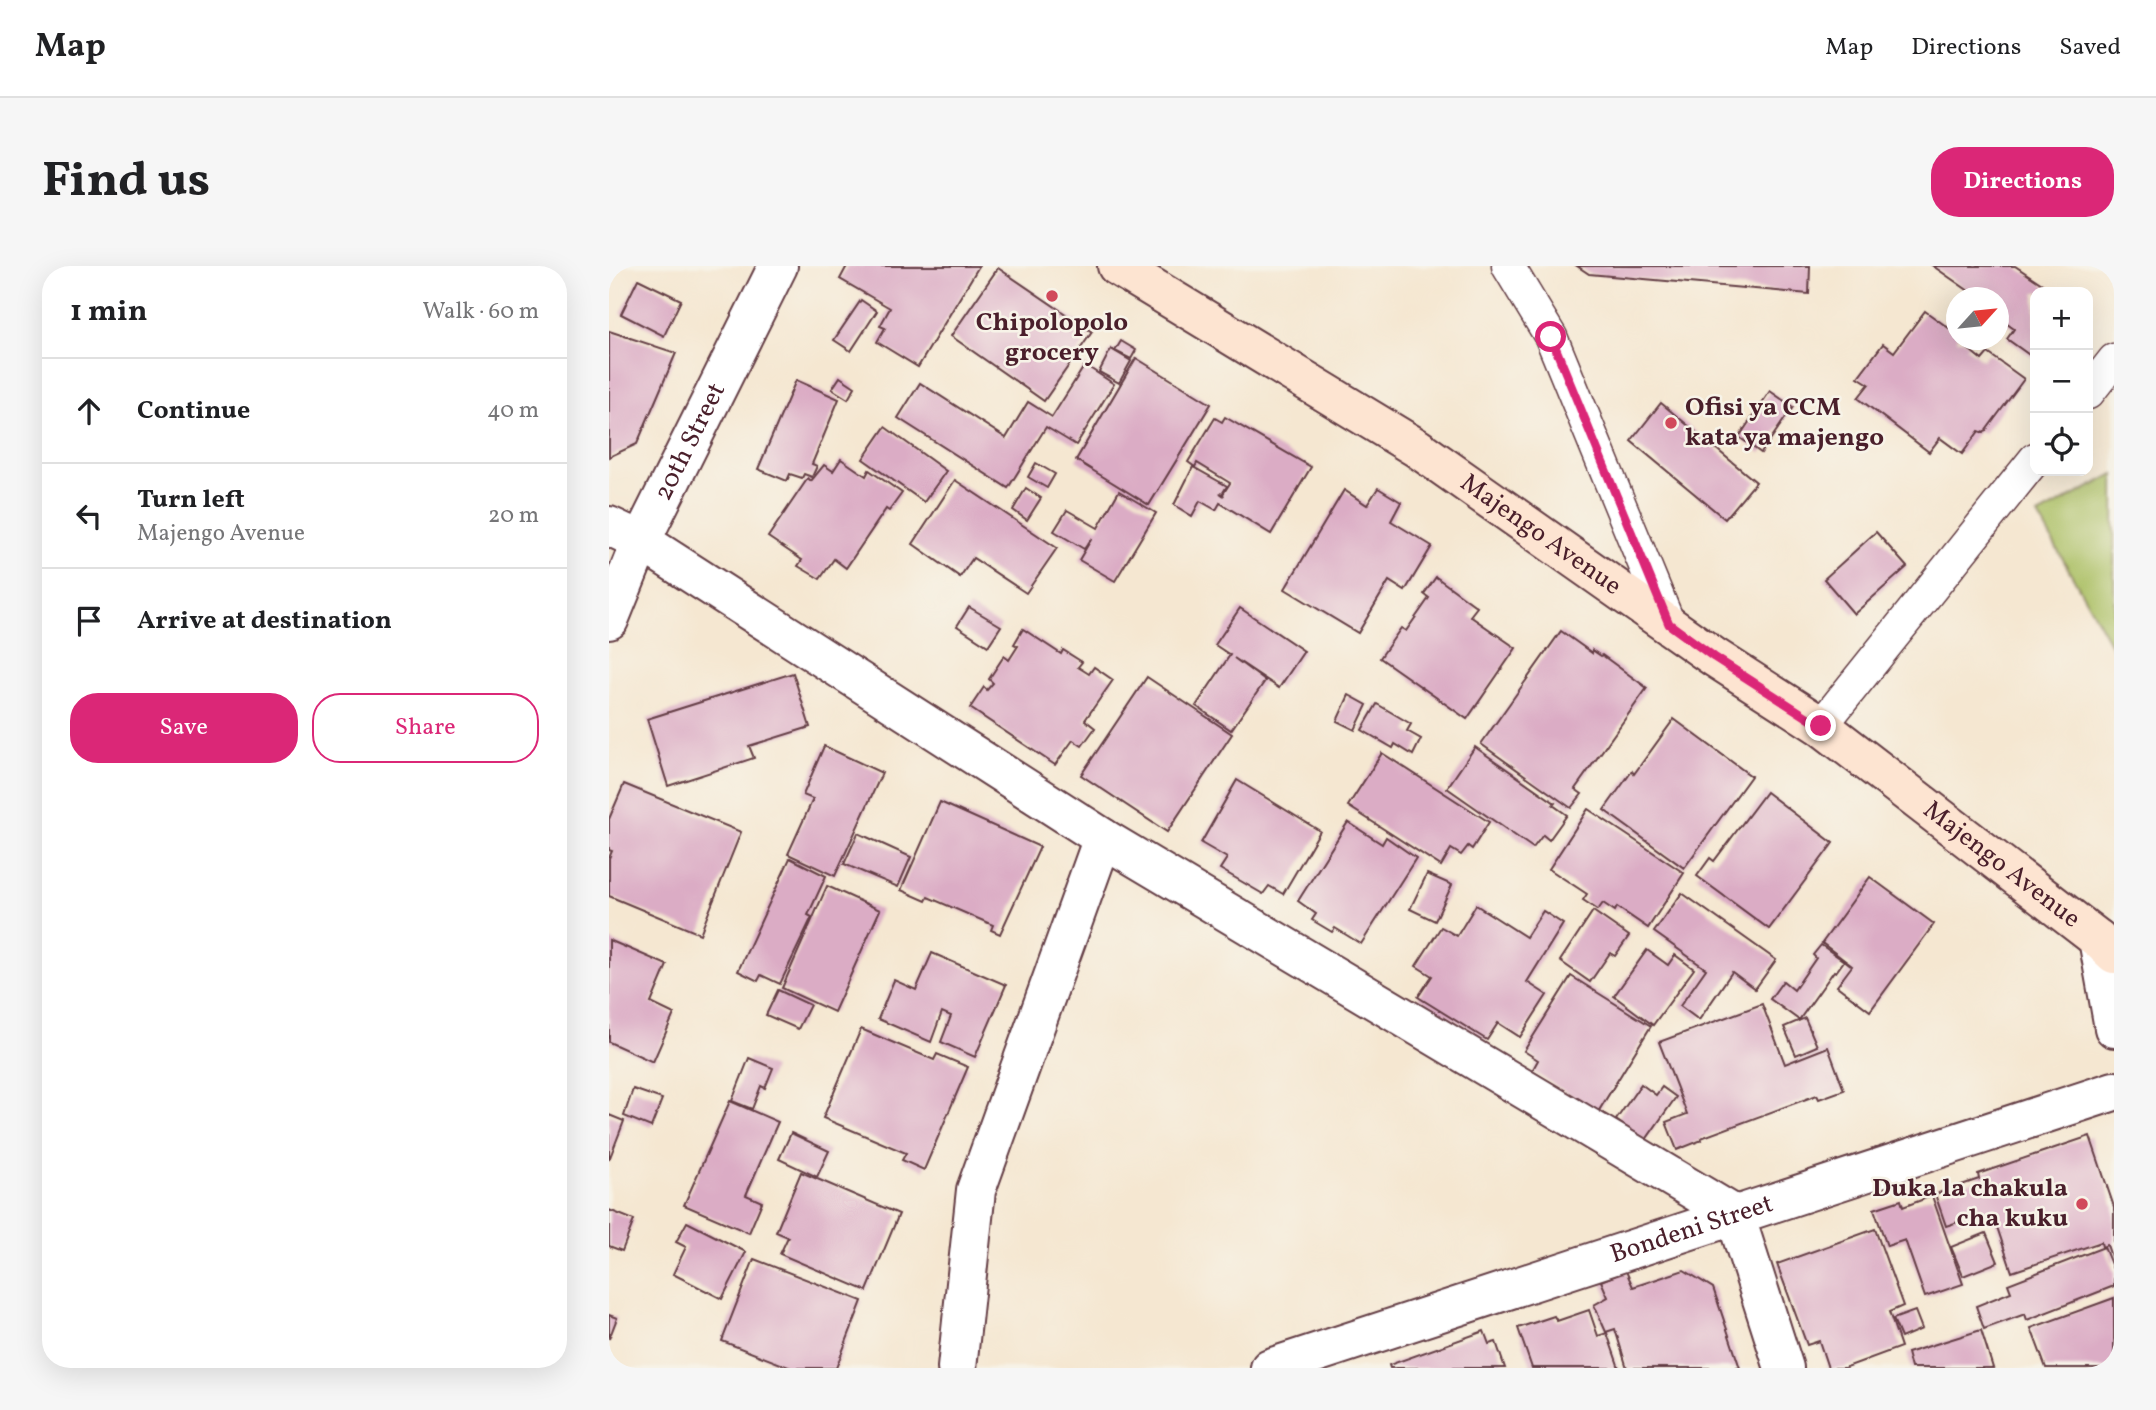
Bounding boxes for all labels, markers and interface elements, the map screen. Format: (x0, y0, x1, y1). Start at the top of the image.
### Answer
text: Map (35, 25, 106, 71)
text: Map (1825, 31, 1873, 65)
text: Directions (1911, 31, 2021, 65)
text: Saved (2059, 31, 2121, 65)
button: Directions (1931, 147, 2114, 217)
text: Find us (42, 148, 210, 217)
north arrow (1946, 287, 2009, 350)
map controls (2030, 287, 2093, 476)
button: + (2030, 287, 2093, 350)
marker: Chipolopolo grocery (1044, 288, 1060, 304)
text: 1 min (70, 291, 147, 333)
text: Walk · 60 m (423, 296, 539, 328)
place label: Chipolopolo grocery (976, 305, 1128, 371)
route start (1535, 321, 1566, 352)
button: − (2030, 350, 2093, 413)
street label: 20th Street (646, 377, 735, 507)
place label: Ofisi ya CCM kata ya majengo (1685, 390, 1884, 456)
icon: ahead (70, 392, 108, 430)
text: Continue (137, 393, 250, 429)
text: 40 m (487, 395, 539, 427)
button: locate (2030, 413, 2093, 476)
marker: Ofisi ya CCM kata ya majengo (1663, 415, 1679, 431)
street label: Majengo Avenue (1453, 466, 1629, 604)
text: Turn left (137, 482, 245, 518)
icon: left (70, 497, 108, 535)
text: 20 m (488, 500, 539, 532)
text: Majengo Avenue (137, 518, 305, 550)
icon: arrive (70, 602, 108, 640)
text: Arrive at destination (137, 603, 392, 639)
button: Save (70, 693, 298, 763)
button: Share (312, 693, 539, 763)
route end (1805, 710, 1836, 741)
street label: Majengo Avenue (1915, 793, 2088, 937)
place label: Duka la chakula cha kuku (1872, 1171, 2068, 1237)
street label: Bondeni Street (1606, 1186, 1778, 1273)
marker: Duka la chakula cha kuku (2074, 1196, 2090, 1212)

